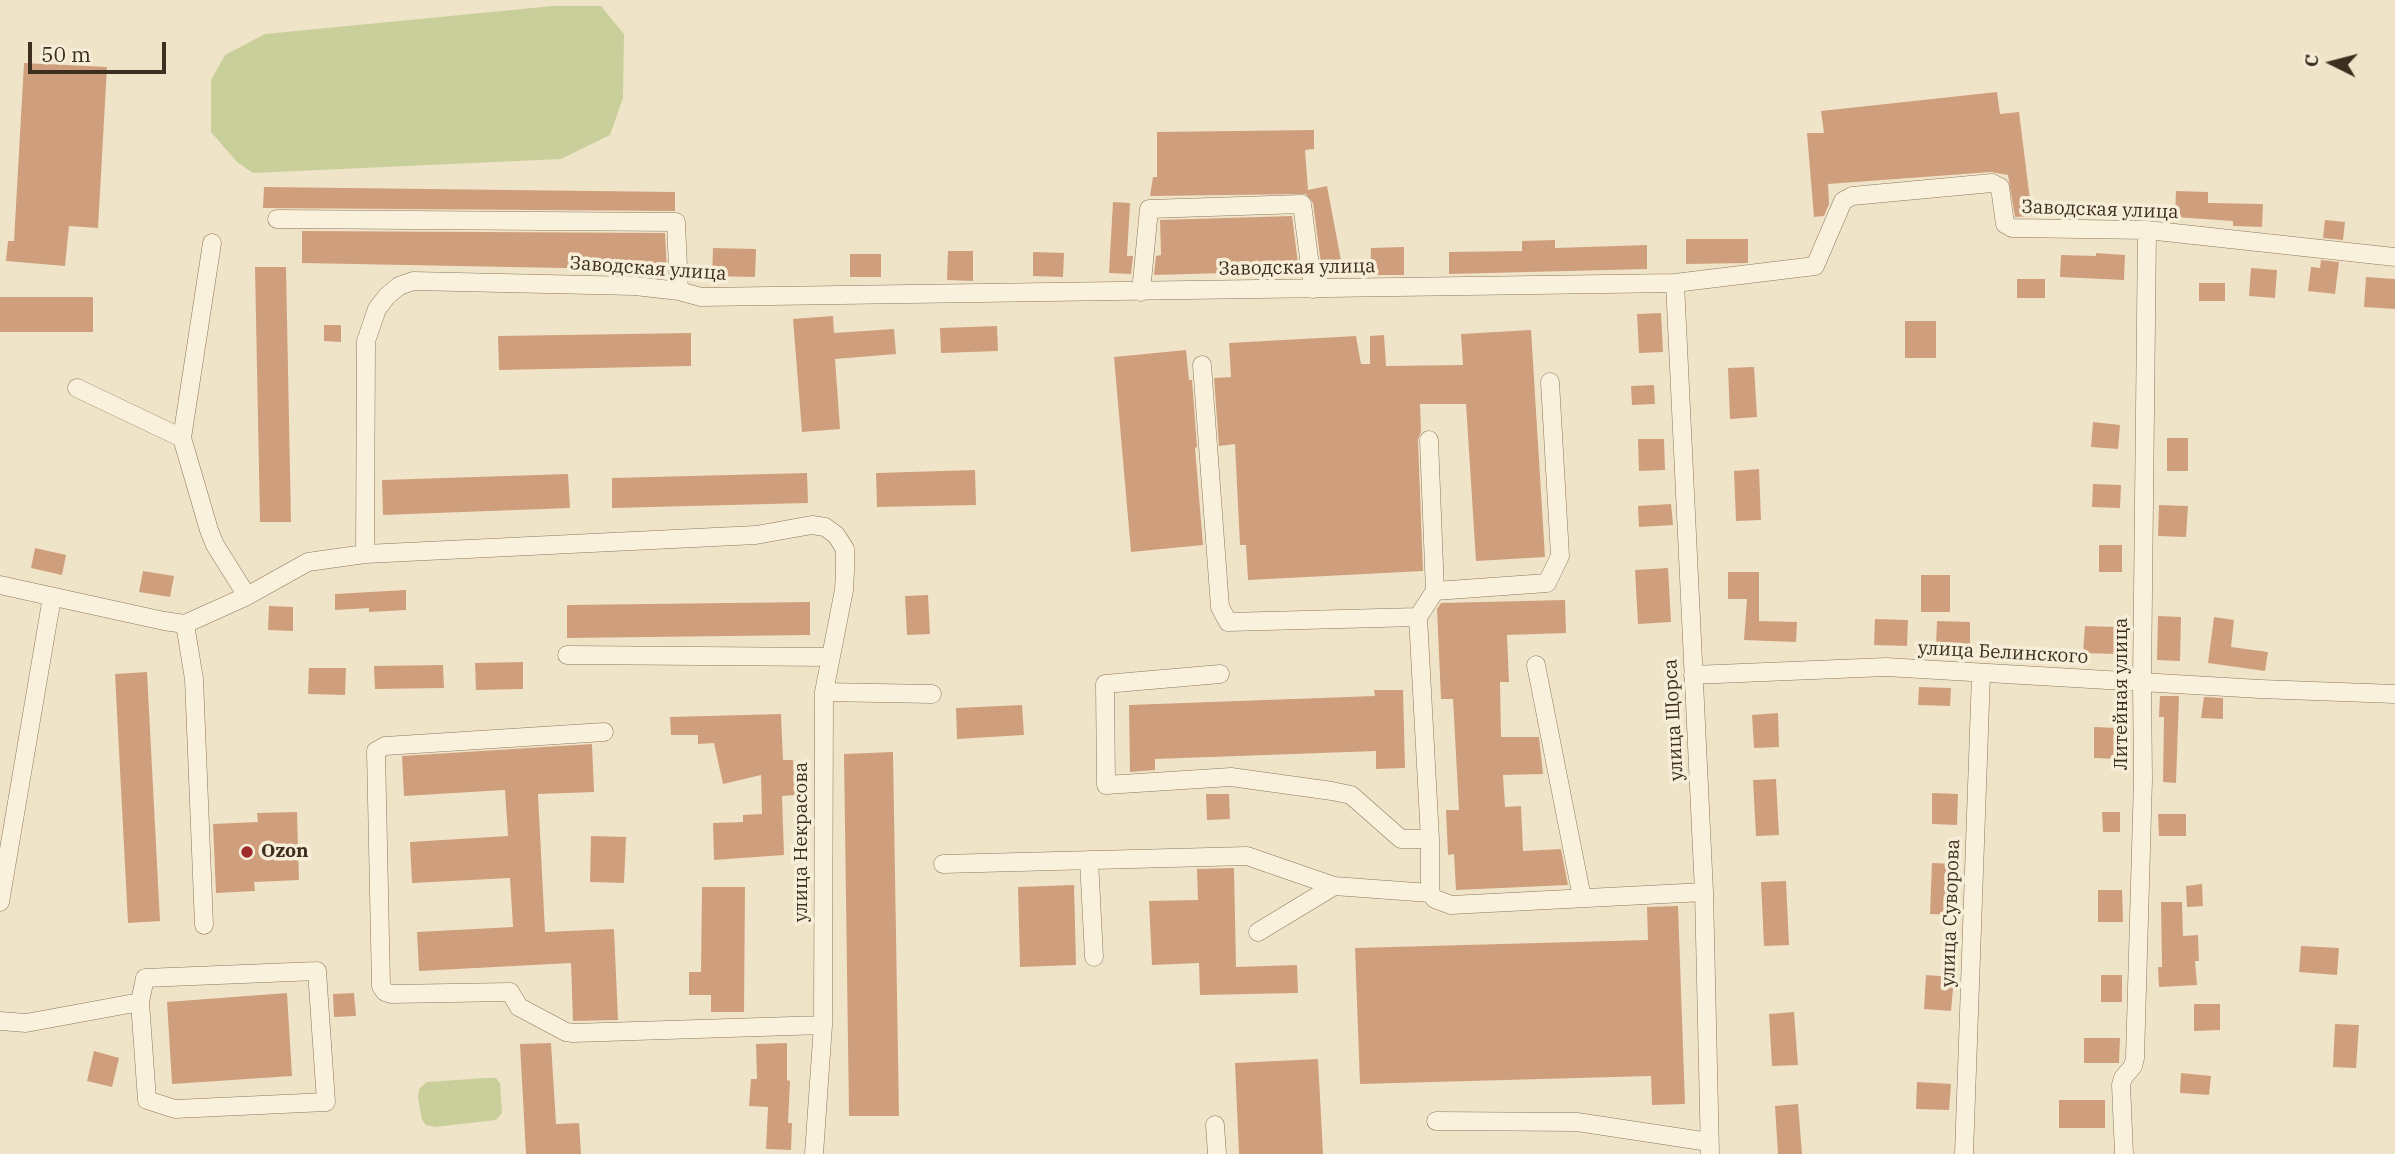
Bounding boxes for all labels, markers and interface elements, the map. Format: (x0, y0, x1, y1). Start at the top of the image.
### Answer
scale bar (32, 28, 170, 72)
north arrow (2297, 28, 2367, 98)
text: 50 m (41, 40, 91, 68)
text: С (2299, 53, 2324, 68)
street label: Заводская улица (2021, 196, 2179, 224)
street label: Заводская улица (569, 252, 727, 286)
street label: Заводская улица (1218, 255, 1376, 281)
street label: Литейная улица (2111, 618, 2133, 770)
street label: улица Белинского (1917, 637, 2089, 669)
street label: улица Щорса (1659, 658, 1689, 782)
street label: улица Некрасова (791, 762, 813, 922)
street label: улица Суворова (1937, 839, 1965, 987)
place label: Ozon (261, 841, 309, 863)
marker: Ozon (239, 844, 255, 860)

